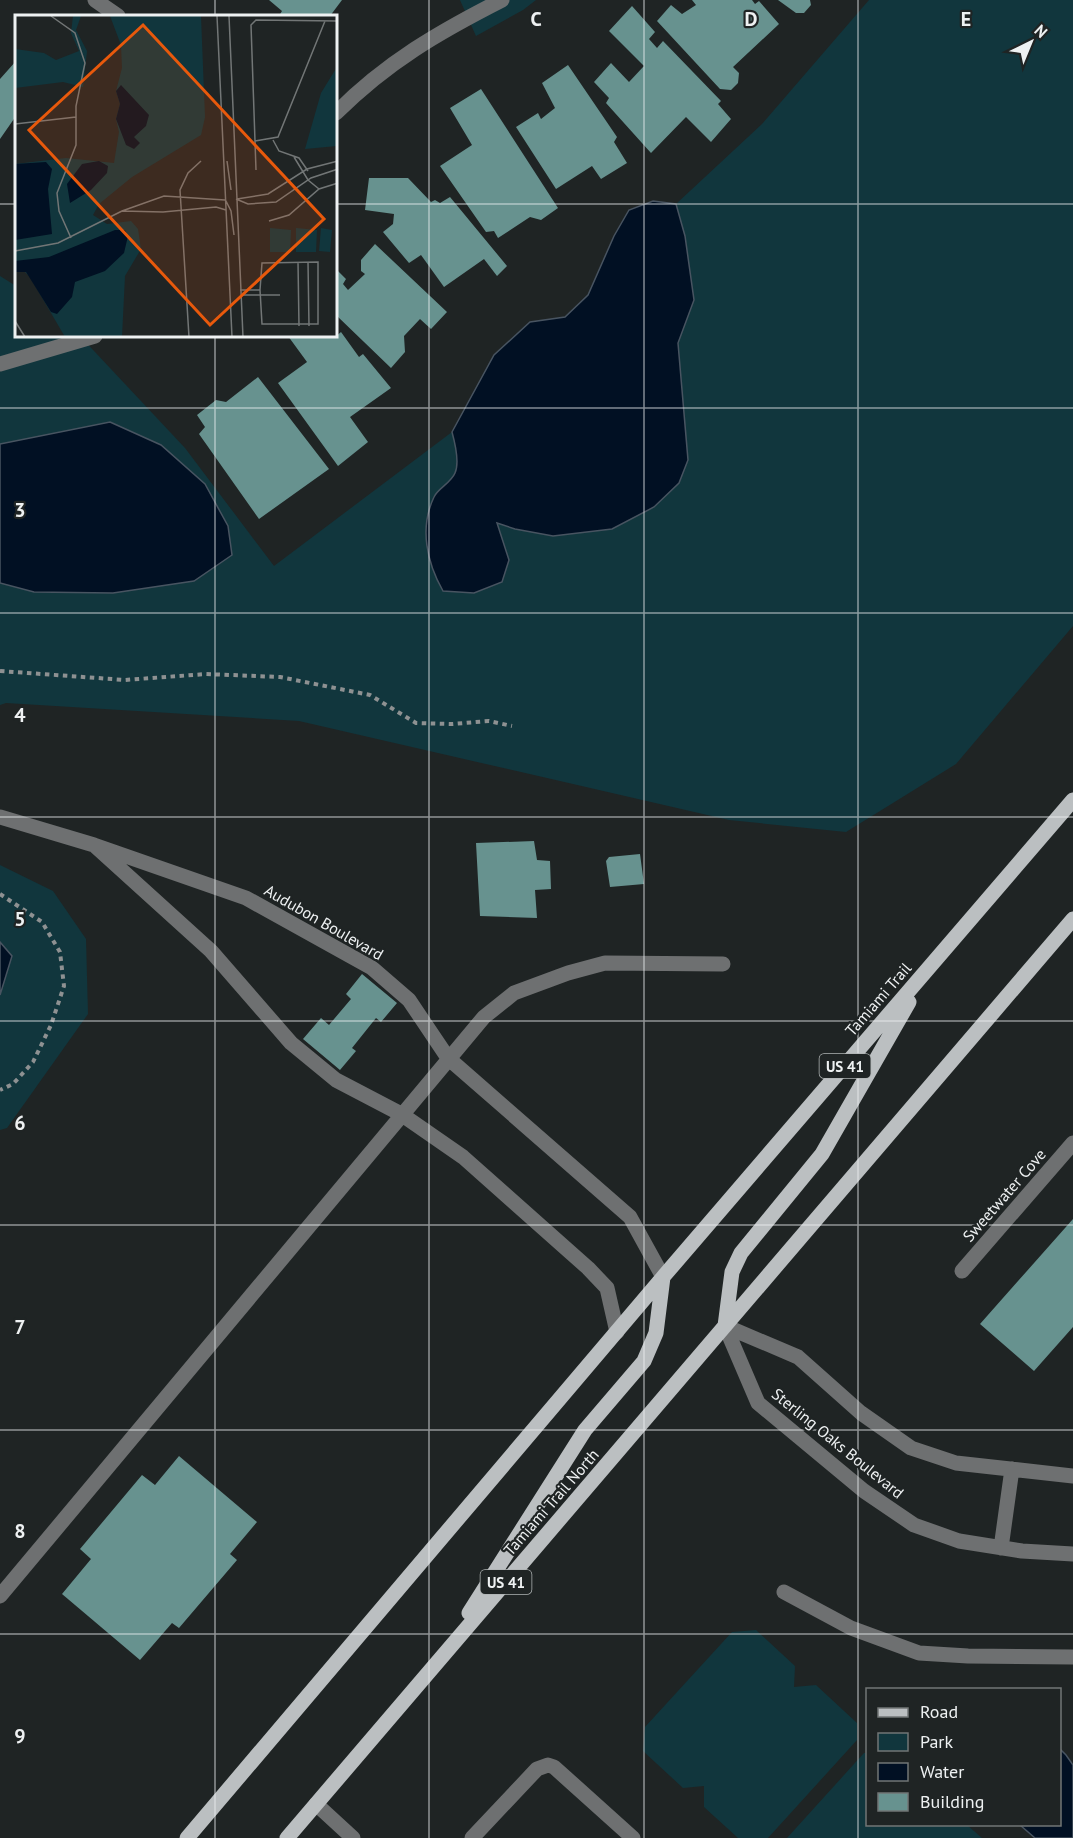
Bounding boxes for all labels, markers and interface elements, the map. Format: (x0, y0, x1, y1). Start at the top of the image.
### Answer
text: C (530, 6, 542, 32)
text: D (745, 6, 758, 32)
text: E (961, 6, 971, 32)
north arrow (1001, 12, 1061, 72)
inset map (15, 15, 338, 338)
text: N (1031, 20, 1052, 42)
text: 3 (14, 497, 26, 523)
text: 4 (14, 702, 26, 728)
street label: Audubon Boulevard (261, 880, 387, 964)
text: 5 (14, 906, 26, 932)
street label: Tamiami Trail (841, 958, 916, 1040)
road number: US 41 (820, 1054, 870, 1078)
text: 6 (14, 1110, 26, 1136)
street label: Sweetwater Cove (958, 1144, 1050, 1246)
text: 7 (14, 1314, 26, 1340)
street label: Sterling Oaks Boulevard (768, 1384, 908, 1502)
street label: Tamiami Trail North (499, 1445, 603, 1559)
text: 8 (14, 1518, 26, 1544)
road number: US 41 (480, 1570, 532, 1594)
legend (866, 1688, 1061, 1826)
text: Road (920, 1700, 958, 1723)
text: 9 (14, 1723, 26, 1749)
text: Park (920, 1730, 953, 1753)
text: Water (920, 1760, 964, 1783)
text: Building (920, 1790, 984, 1813)

